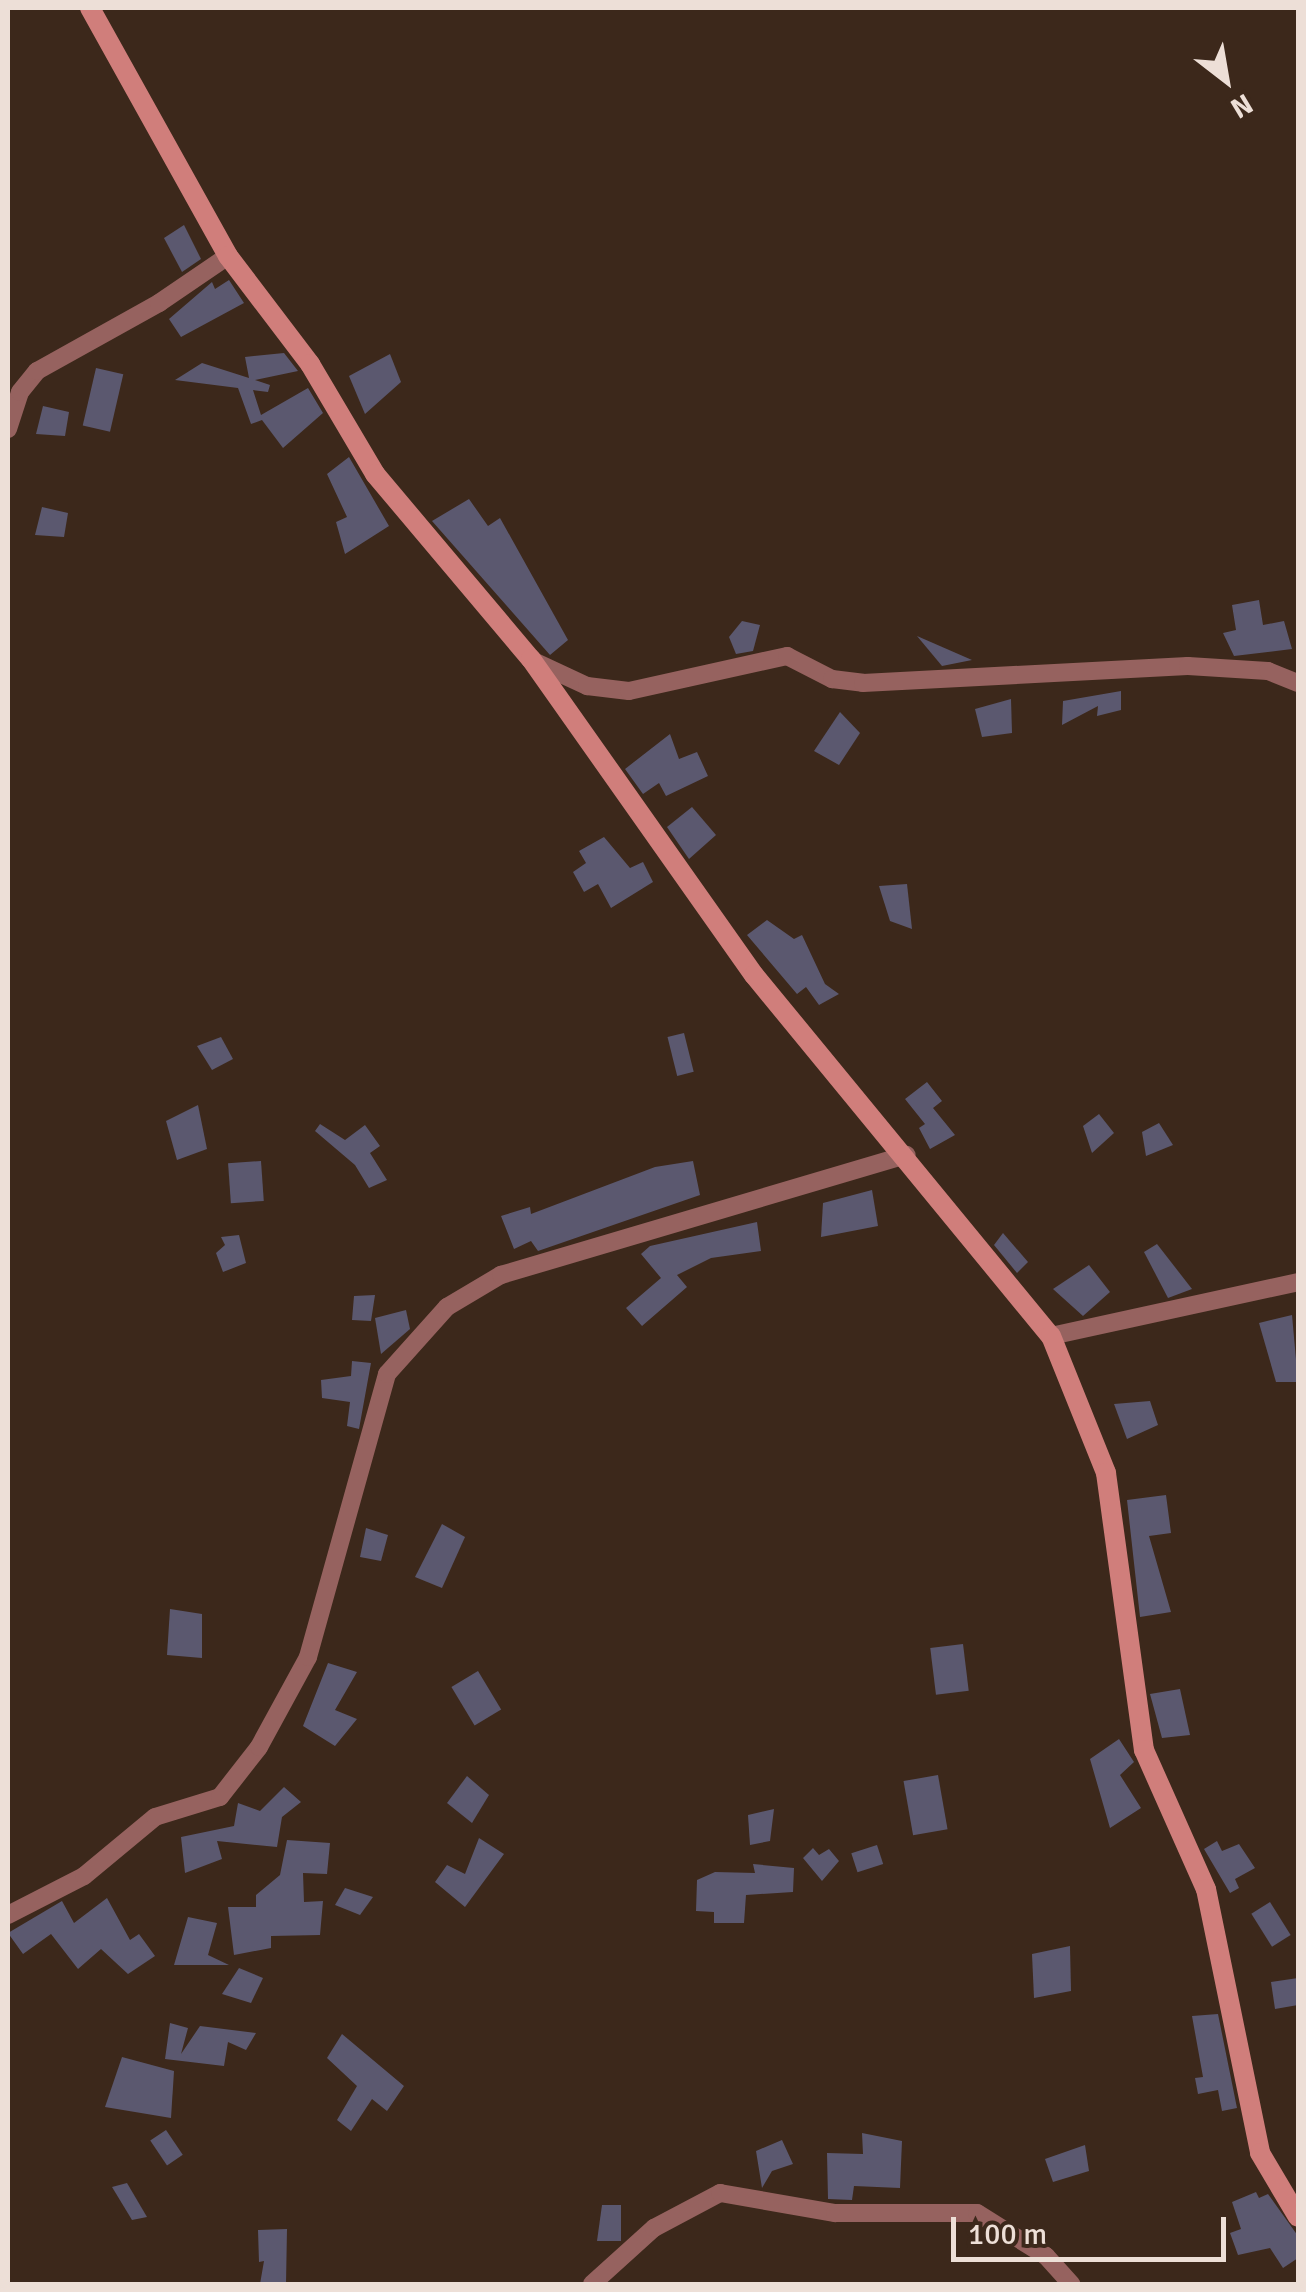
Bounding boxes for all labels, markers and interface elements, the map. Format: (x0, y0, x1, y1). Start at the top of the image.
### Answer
north arrow (1176, 30, 1276, 130)
text: N (1224, 86, 1259, 125)
scale bar (956, 2197, 1231, 2259)
text: 100 m (968, 2216, 1047, 2253)

